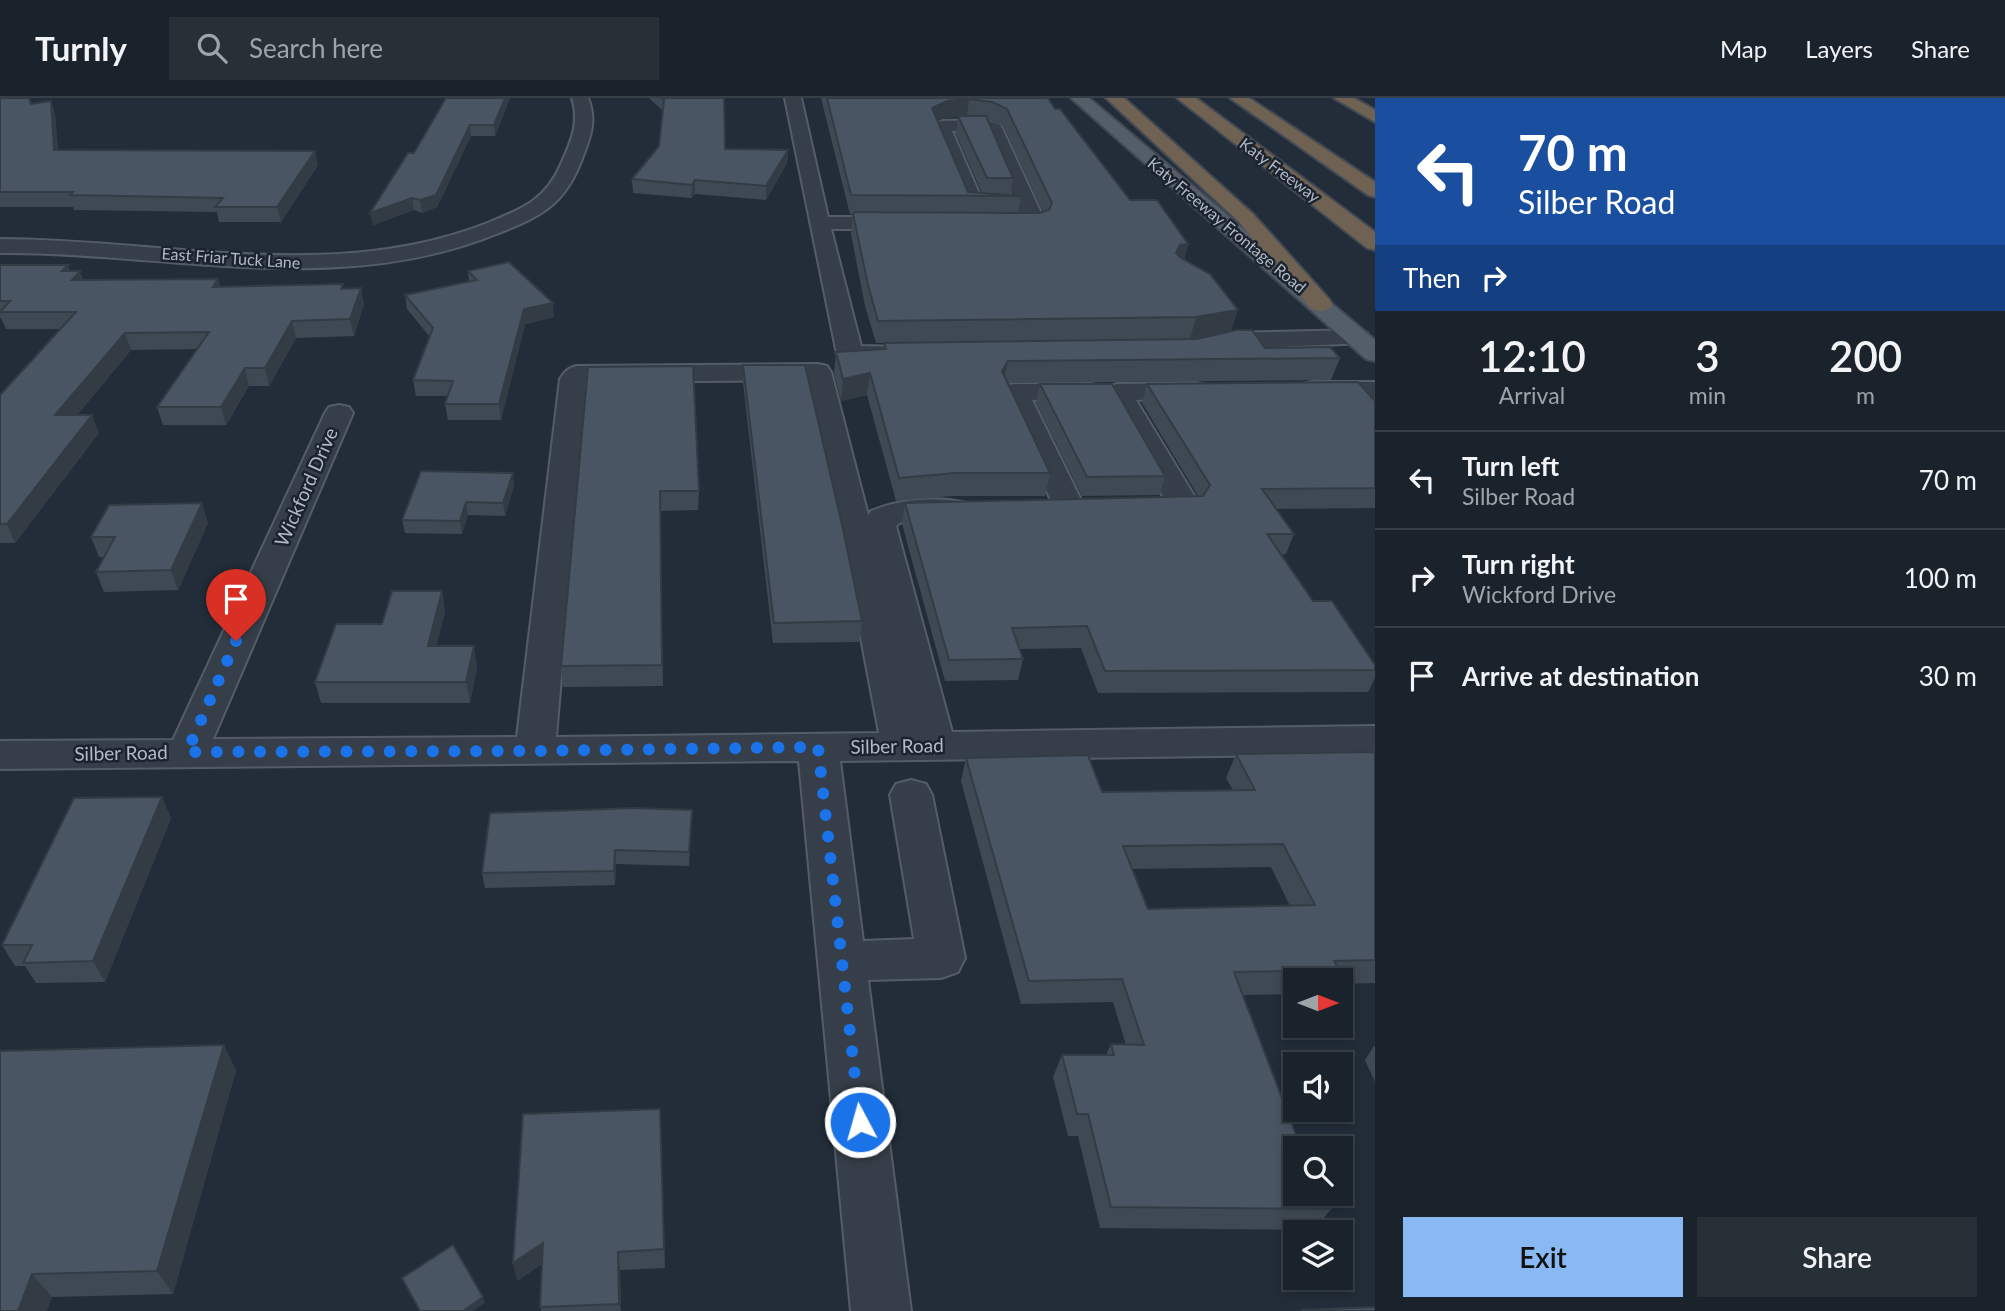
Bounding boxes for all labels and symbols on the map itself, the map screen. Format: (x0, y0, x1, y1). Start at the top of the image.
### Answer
street label: Katy Freeway (1237, 133, 1325, 206)
street label: Katy Freeway Frontage Road (1144, 153, 1310, 296)
street label: East Friar Tuck Lane (161, 243, 301, 272)
street label: Wickford Drive (269, 424, 342, 550)
pin (206, 569, 266, 641)
street label: Silber Road (850, 733, 944, 758)
street label: Silber Road (74, 740, 168, 765)
north arrow (1283, 968, 1353, 1038)
position arrow (823, 1085, 897, 1159)

